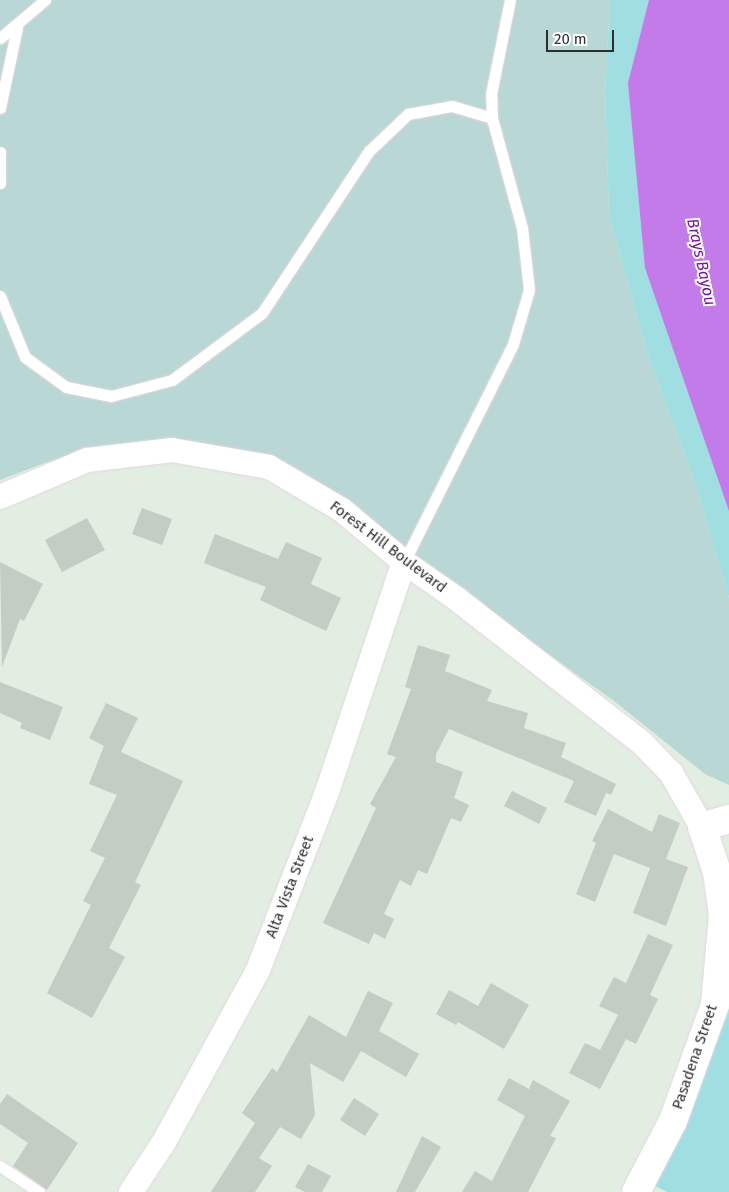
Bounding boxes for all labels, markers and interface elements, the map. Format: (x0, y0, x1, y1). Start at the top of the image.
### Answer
scale bar (549, 20, 616, 52)
text: 20 m (554, 30, 587, 48)
water label: Brays Bayou (682, 217, 720, 307)
street label: Forest Hill Boulevard (326, 497, 450, 597)
street label: Alta Vista Street (262, 833, 318, 941)
street label: Pasadena Street (669, 1002, 721, 1112)

